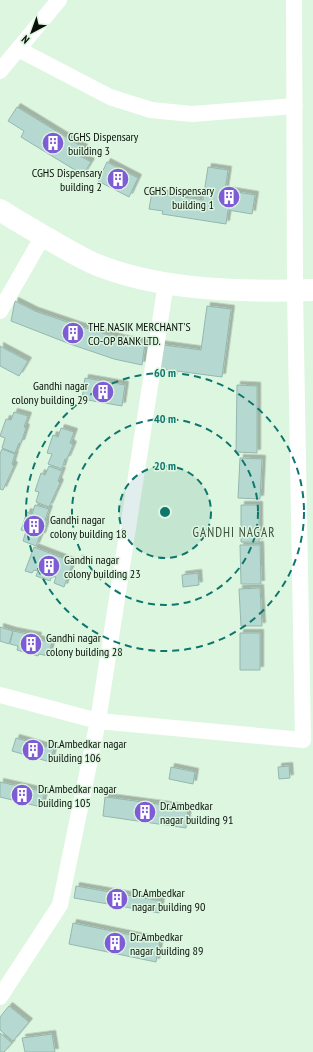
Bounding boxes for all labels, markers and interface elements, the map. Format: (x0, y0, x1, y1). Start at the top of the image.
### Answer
north arrow (12, 12, 52, 52)
text: N (19, 32, 32, 47)
place label: CGHS Dispensary building 3 (68, 129, 139, 158)
building icon: CGHS Dispensary building 3 (40, 130, 66, 156)
place label: CGHS Dispensary building 2 (32, 165, 102, 194)
building icon: CGHS Dispensary building 2 (105, 166, 131, 192)
place label: CGHS Dispensary building 1 (144, 183, 214, 212)
building icon: CGHS Dispensary building 1 (216, 184, 242, 210)
place label: THE NASIK MERCHANT'S CO-OP BANK LTD. (88, 319, 191, 348)
building icon: THE NASIK MERCHANT'S CO-OP BANK LTD. (60, 320, 86, 346)
text: 60 m (154, 365, 176, 380)
place label: Gandhi nagar colony building 29 (11, 378, 89, 407)
building icon: Gandhi nagar colony building 29 (90, 379, 116, 405)
text: 40 m (154, 411, 176, 426)
text: 20 m (154, 458, 176, 473)
centre of rings (158, 505, 172, 519)
place label: Gandhi nagar colony building 18 (50, 512, 127, 541)
building icon: Gandhi nagar colony building 18 (21, 513, 47, 539)
district label: GANDHI NAGAR (193, 524, 275, 541)
place label: Gandhi nagar colony building 23 (64, 552, 141, 581)
building icon: Gandhi nagar colony building 23 (36, 553, 62, 579)
place label: Gandhi nagar colony building 28 (46, 630, 123, 659)
building icon: Gandhi nagar colony building 28 (18, 631, 44, 657)
place label: Dr.Ambedkar nagar building 106 (48, 736, 127, 765)
building icon: Dr.Ambedkar nagar building 106 (20, 737, 46, 763)
place label: Dr.Ambedkar nagar building 105 (38, 781, 117, 810)
building icon: Dr.Ambedkar nagar building 105 (9, 782, 35, 808)
place label: Dr.Ambedkar nagar building 91 (160, 798, 233, 827)
building icon: Dr.Ambedkar nagar building 91 (132, 799, 158, 825)
place label: Dr.Ambedkar nagar building 90 (132, 885, 205, 914)
building icon: Dr.Ambedkar nagar building 90 (104, 886, 130, 912)
place label: Dr.Ambedkar nagar building 89 (130, 929, 203, 958)
building icon: Dr.Ambedkar nagar building 89 (102, 930, 128, 956)

